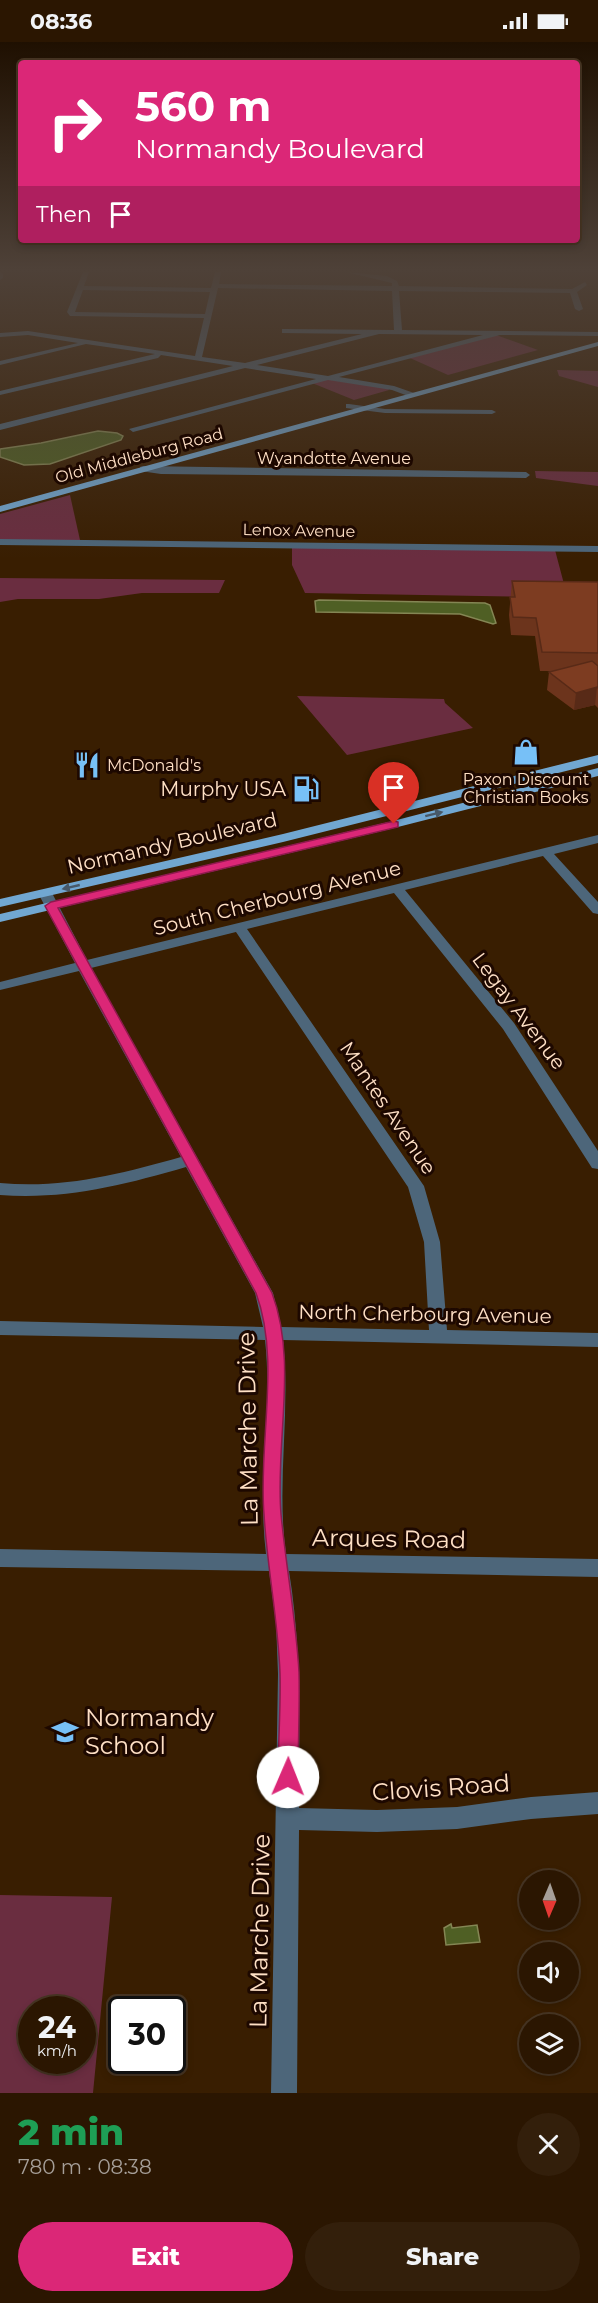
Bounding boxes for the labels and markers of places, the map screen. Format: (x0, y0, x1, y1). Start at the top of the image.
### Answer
shop icon: Paxon Discount Christian Books (511, 737, 541, 767)
restaurant icon: McDonald's (72, 750, 102, 780)
place label: McDonald's (107, 756, 201, 775)
pin (368, 762, 419, 824)
place label: Paxon Discount Christian Books (463, 770, 590, 807)
fuel station icon: Murphy USA (291, 774, 321, 804)
place label: Murphy USA (160, 777, 287, 801)
place label: Normandy School (85, 1703, 214, 1760)
school or university icon: Normandy School (50, 1717, 80, 1747)

